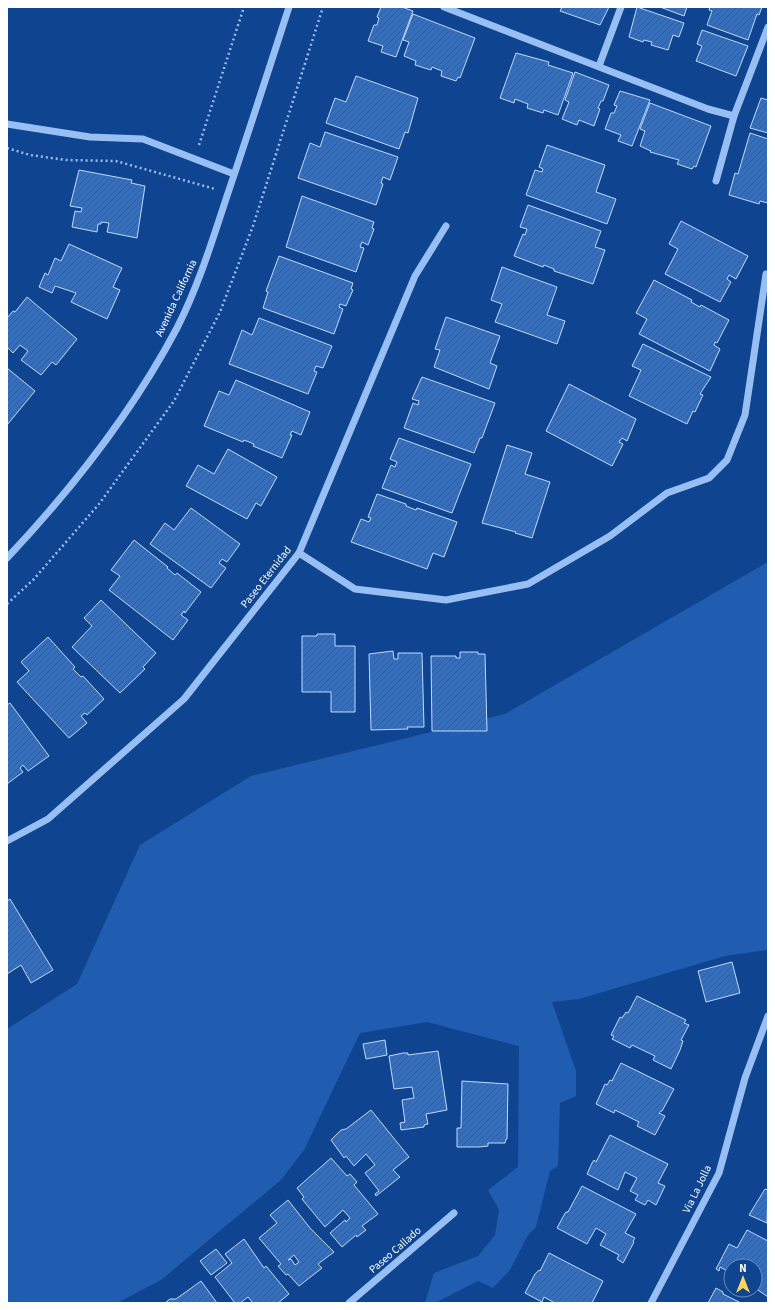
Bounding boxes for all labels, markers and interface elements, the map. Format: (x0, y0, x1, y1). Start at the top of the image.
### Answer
street label: Avenida California (152, 257, 200, 339)
street label: Paseo Eternidad (237, 543, 295, 611)
street label: Via La Jolla (679, 1163, 715, 1215)
street label: Paseo Callado (366, 1223, 424, 1277)
north arrow (723, 1258, 763, 1298)
text: N (739, 1261, 747, 1276)

